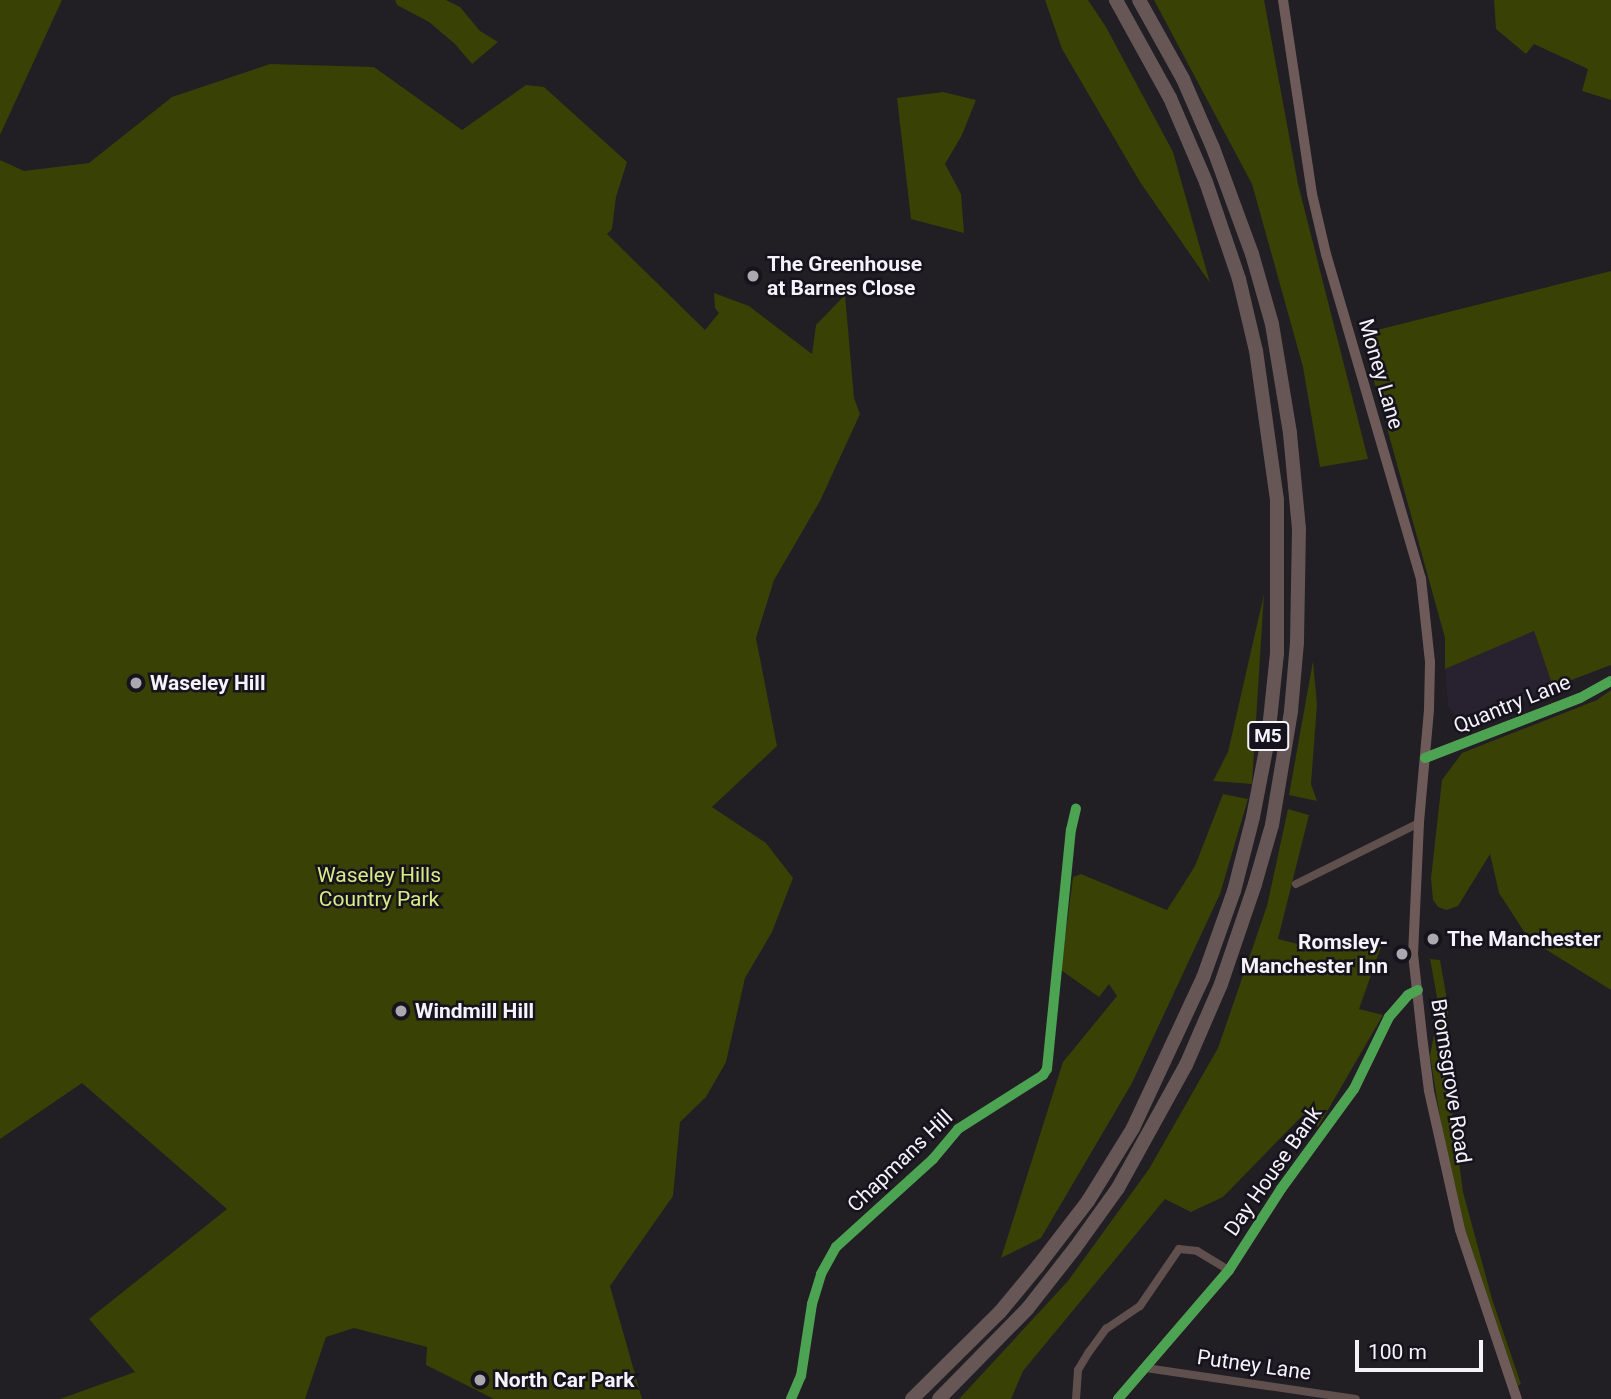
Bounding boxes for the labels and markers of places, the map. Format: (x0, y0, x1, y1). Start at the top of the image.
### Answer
place label: The Greenhouse at Barnes Close (767, 251, 922, 301)
marker: The Greenhouse at Barnes Close (745, 268, 761, 284)
place label: Waseley Hill (150, 670, 265, 696)
marker: Waseley Hill (128, 675, 144, 691)
place label: The Manchester (1447, 926, 1601, 952)
place label: Romsley- Manchester Inn (1241, 929, 1388, 979)
marker: The Manchester (1425, 931, 1441, 947)
marker: Romsley- Manchester Inn (1394, 946, 1410, 962)
place label: Windmill Hill (415, 998, 534, 1024)
marker: Windmill Hill (393, 1003, 409, 1019)
place label: North Car Park (494, 1367, 634, 1393)
marker: North Car Park (472, 1372, 488, 1388)

